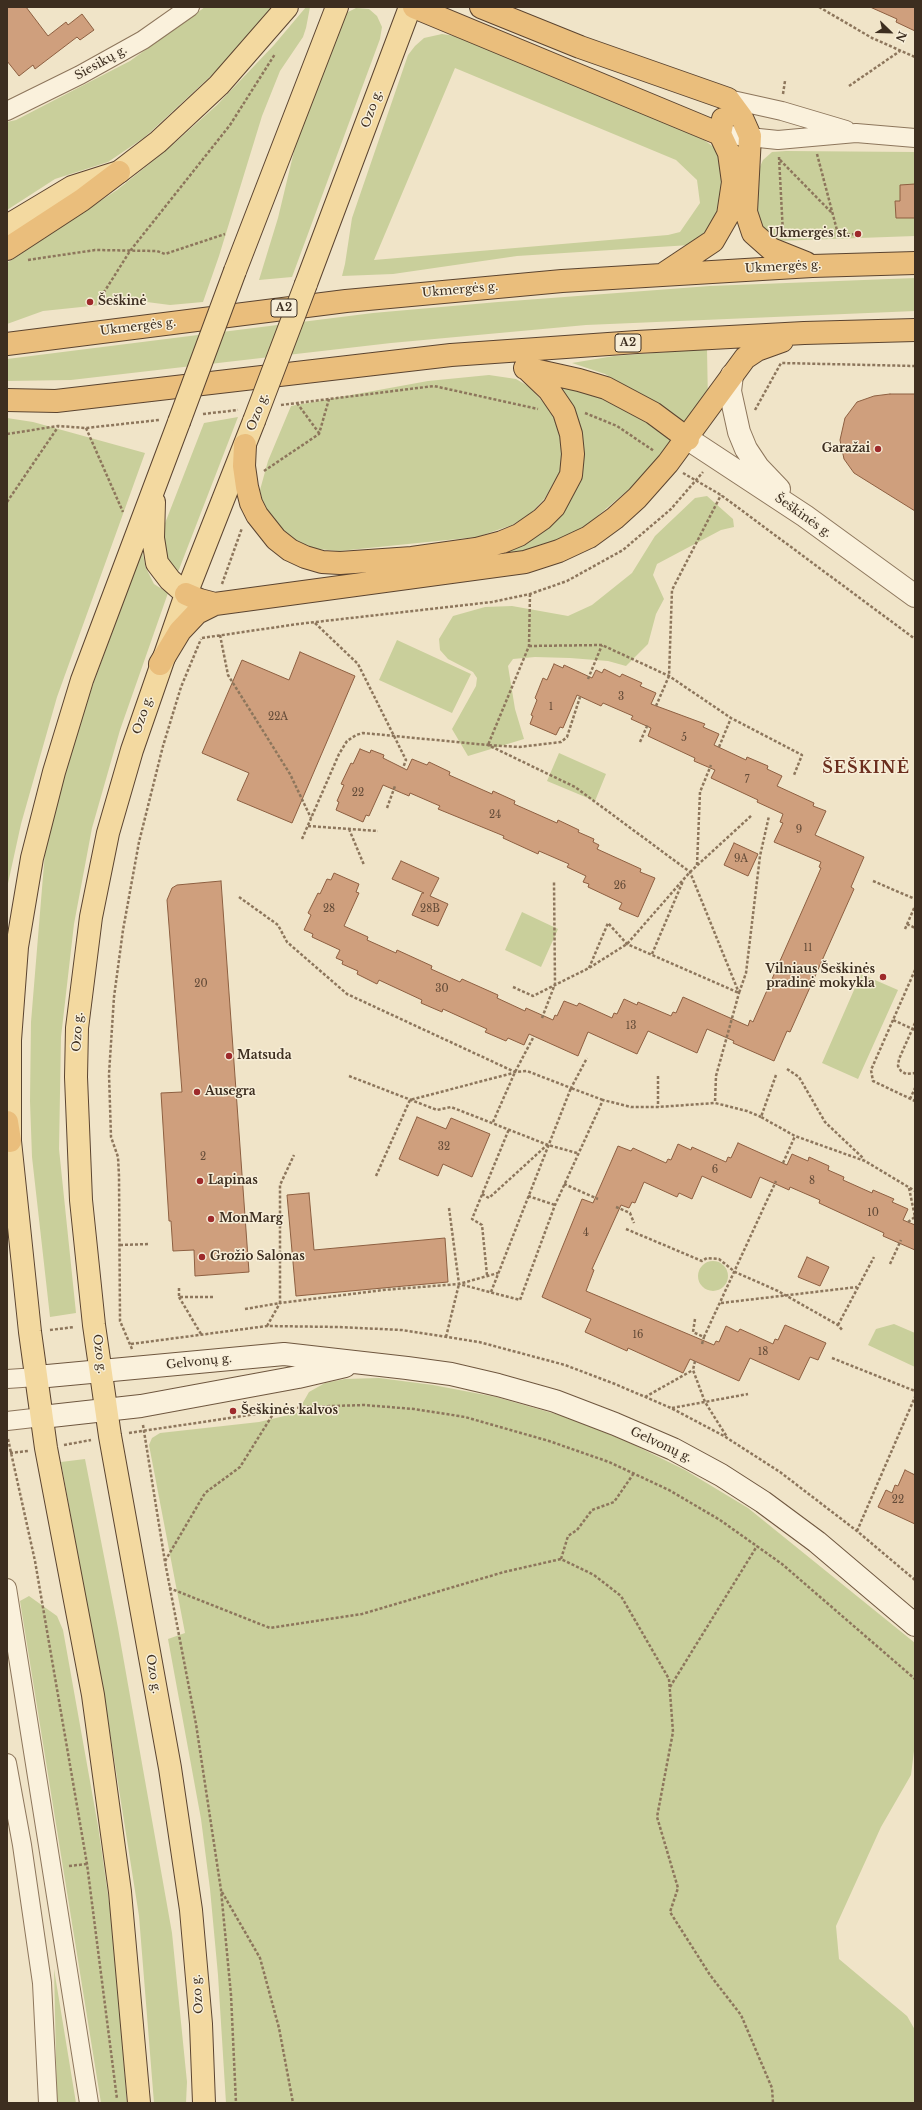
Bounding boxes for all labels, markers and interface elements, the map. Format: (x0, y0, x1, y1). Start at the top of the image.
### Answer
north arrow (870, 12, 910, 52)
text: N (893, 29, 910, 44)
street label: Siesikų g. (72, 43, 130, 83)
street label: Ozo g. (358, 88, 386, 130)
place label: Ukmergės st. (769, 227, 850, 241)
marker: Ukmergės st. (853, 229, 863, 239)
street label: Ukmergės g. (744, 258, 822, 276)
street label: Ukmergės g. (421, 279, 499, 301)
place label: Šeškinė (98, 295, 147, 309)
marker: Šeškinė (85, 297, 95, 307)
road number: A2 (271, 299, 297, 317)
street label: Ukmergės g. (99, 315, 177, 339)
road number: A2 (615, 334, 641, 352)
street label: Ozo g. (244, 391, 272, 433)
place label: Garažai (822, 442, 870, 456)
marker: Garažai (873, 444, 883, 454)
street label: Šeškinės g. (772, 491, 834, 541)
house number: 3 (618, 691, 624, 703)
street label: Ozo g. (130, 694, 156, 736)
house number: 1 (549, 701, 553, 713)
house number: 22A (268, 711, 288, 723)
house number: 5 (681, 732, 687, 744)
district label: ŠEŠKINĖ (822, 758, 910, 778)
house number: 7 (744, 774, 750, 786)
house number: 22 (352, 787, 364, 799)
house number: 24 (489, 809, 501, 821)
house number: 9 (796, 824, 802, 836)
house number: 9A (734, 853, 748, 865)
house number: 26 (614, 880, 626, 892)
house number: 28 (323, 903, 335, 915)
house number: 28B (420, 903, 440, 915)
house number: 11 (804, 942, 812, 954)
place label: Vilniaus Šeškinės pradinė mokykla (765, 963, 875, 991)
marker: Vilniaus Šeškinės pradinė mokykla (878, 972, 888, 982)
house number: 20 (194, 978, 208, 990)
house number: 30 (435, 983, 449, 995)
street label: Ozo g. (70, 1012, 86, 1052)
house number: 13 (626, 1020, 636, 1032)
place label: Matsuda (237, 1049, 292, 1063)
marker: Matsuda (224, 1051, 234, 1061)
place label: Ausegra (205, 1085, 256, 1099)
marker: Ausegra (192, 1087, 202, 1097)
house number: 32 (438, 1141, 450, 1153)
house number: 2 (200, 1151, 206, 1163)
house number: 6 (712, 1164, 718, 1176)
place label: Lapinas (208, 1174, 258, 1188)
house number: 8 (809, 1175, 815, 1187)
marker: Lapinas (195, 1176, 205, 1186)
house number: 10 (867, 1207, 879, 1219)
place label: MonMarg (219, 1212, 283, 1226)
marker: MonMarg (206, 1214, 216, 1224)
house number: 4 (583, 1227, 589, 1239)
place label: Grožio Salonas (210, 1250, 305, 1264)
marker: Grožio Salonas (197, 1252, 207, 1262)
house number: 16 (633, 1329, 643, 1341)
street label: Ozo g. (89, 1333, 109, 1375)
house number: 18 (758, 1346, 768, 1358)
street label: Gelvonų g. (165, 1351, 233, 1373)
place label: Šeškinės kalvos (241, 1404, 338, 1418)
marker: Šeškinės kalvos (228, 1406, 238, 1416)
street label: Gelvonų g. (628, 1424, 694, 1466)
house number: 22 (892, 1494, 904, 1506)
street label: Ozo g. (142, 1653, 164, 1695)
street label: Ozo g. (189, 1974, 207, 2014)

